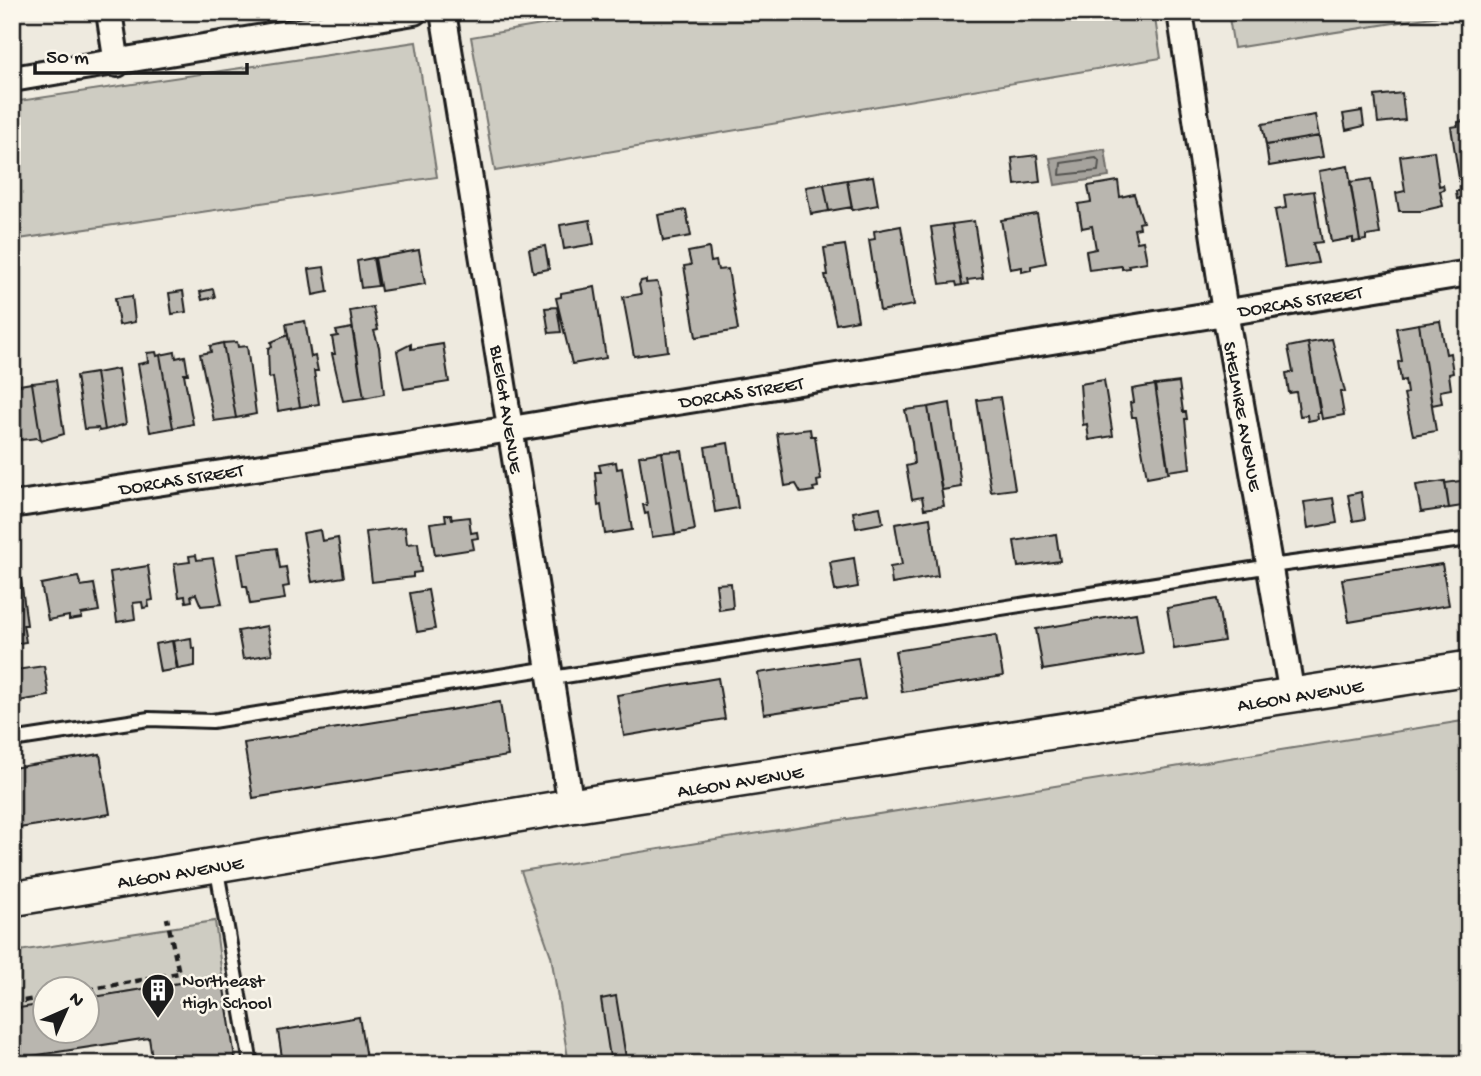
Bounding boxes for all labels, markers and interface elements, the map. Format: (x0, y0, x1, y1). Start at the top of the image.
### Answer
scale bar (35, 32, 247, 76)
text: 50 m (46, 47, 89, 72)
street label: DORCAS STREET (1235, 282, 1365, 325)
street label: SHELMIRE AVENUE (1216, 340, 1265, 494)
street label: BLEIGH AVENUE (483, 343, 526, 476)
street label: DORCAS STREET (676, 373, 806, 416)
street label: DORCAS STREET (116, 460, 246, 503)
street label: ALGON AVENUE (1236, 676, 1366, 719)
street label: ALGON AVENUE (676, 762, 806, 805)
street label: ALGON AVENUE (116, 853, 246, 896)
building icon: Northeast High School (139, 971, 177, 1020)
place label: Northeast High School (182, 971, 272, 1016)
north arrow (32, 974, 102, 1044)
text: N (63, 988, 88, 1013)

